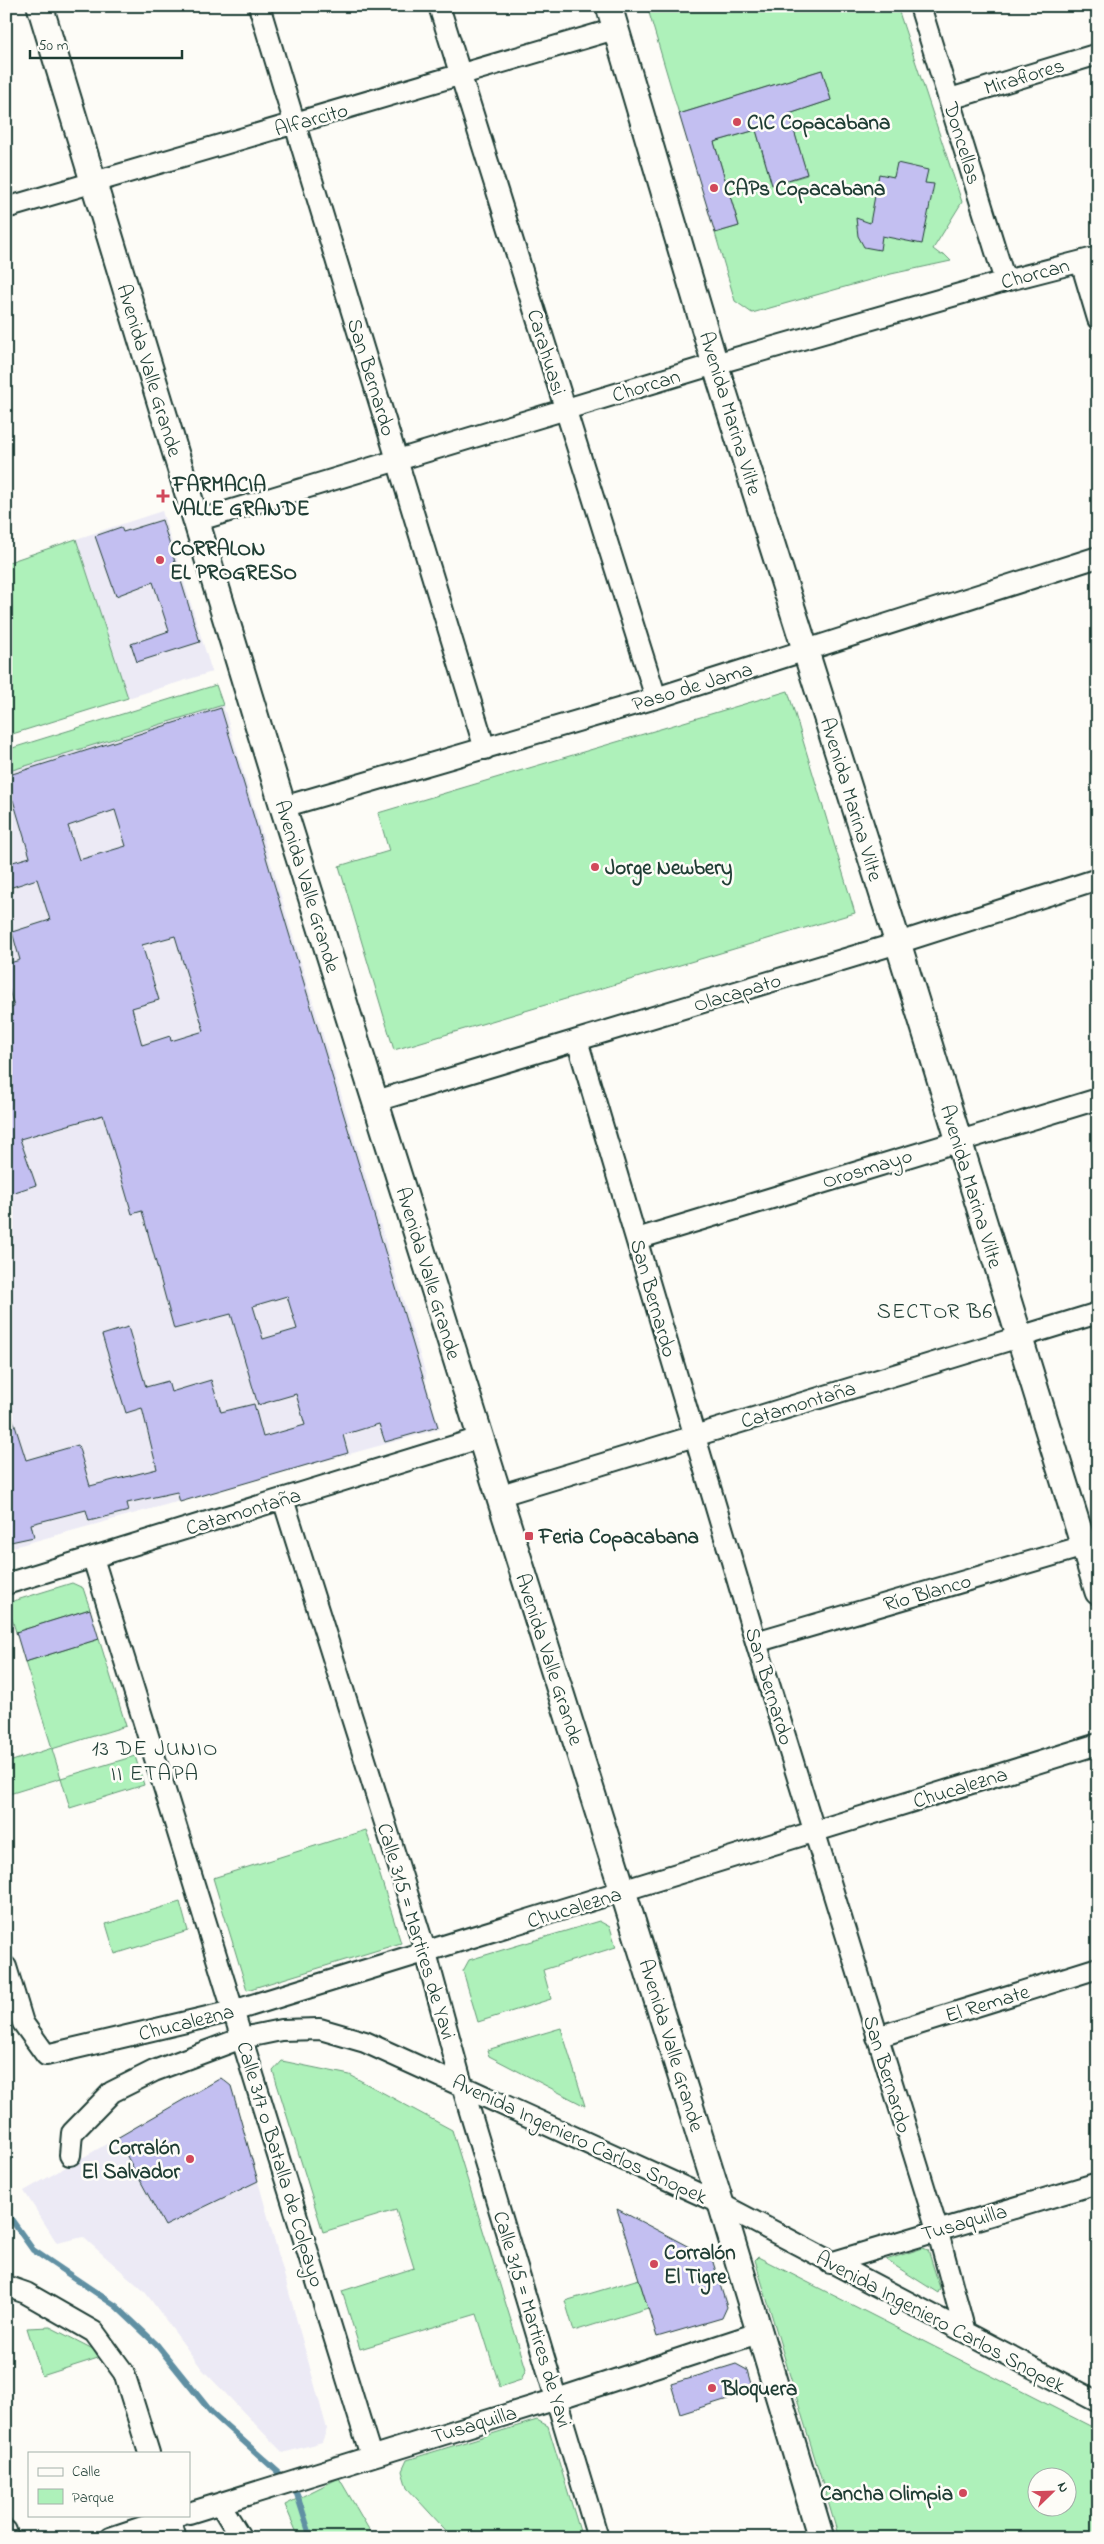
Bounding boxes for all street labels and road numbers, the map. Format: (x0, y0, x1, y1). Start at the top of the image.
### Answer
street label: Miraflores (981, 52, 1068, 104)
street label: Alfarcito (271, 96, 352, 146)
street label: Doncellas (934, 98, 988, 188)
street label: Chorcan (998, 251, 1073, 298)
street label: Avenida Valle Grande (108, 281, 189, 461)
street label: Carahuasi (518, 306, 572, 399)
street label: San Bernardo (338, 315, 402, 440)
street label: Avenida Marina Vilte (690, 328, 768, 500)
street label: Chorcan (609, 362, 684, 411)
street label: Paso de Jama (629, 655, 757, 721)
street label: Avenida Marina Vilte (811, 714, 889, 886)
street label: Avenida Valle Grande (266, 797, 347, 977)
street label: Olacapato (690, 966, 785, 1021)
street label: Avenida Marina Vilte (931, 1101, 1009, 1273)
street label: Orosmayo (819, 1142, 917, 1200)
street label: Avenida Valle Grande (387, 1184, 468, 1364)
street label: San Bernardo (621, 1236, 683, 1361)
street label: Catamontaña (737, 1374, 860, 1438)
street label: Catamontaña (182, 1481, 305, 1545)
street label: Río Blanco (880, 1567, 975, 1621)
street label: Avenida Valle Grande (506, 1570, 590, 1750)
street label: San Bernardo (736, 1624, 800, 1749)
street label: Chucalezna (910, 1760, 1012, 1818)
street label: Calle 315 = Martires de Yavi (368, 1820, 462, 2044)
street label: Chucalezna (524, 1880, 626, 1938)
street label: Avenida Valle Grande (630, 1956, 711, 2136)
street label: El Remate (942, 1978, 1034, 2032)
street label: Chucalezna (136, 1998, 237, 2050)
street label: San Bernardo (854, 2012, 918, 2137)
street label: Calle 317 o Batalla de Colpayo (226, 2038, 331, 2292)
street label: Avenida Ingeniero Carlos Snopek (446, 2068, 712, 2215)
street label: Tusaquilla (918, 2197, 1011, 2250)
street label: Calle 315 = Martires de Yavi (484, 2208, 578, 2432)
street label: Avenida Ingeniero Carlos Snopek (809, 2244, 1071, 2404)
street label: Tusaquilla (428, 2399, 521, 2453)

